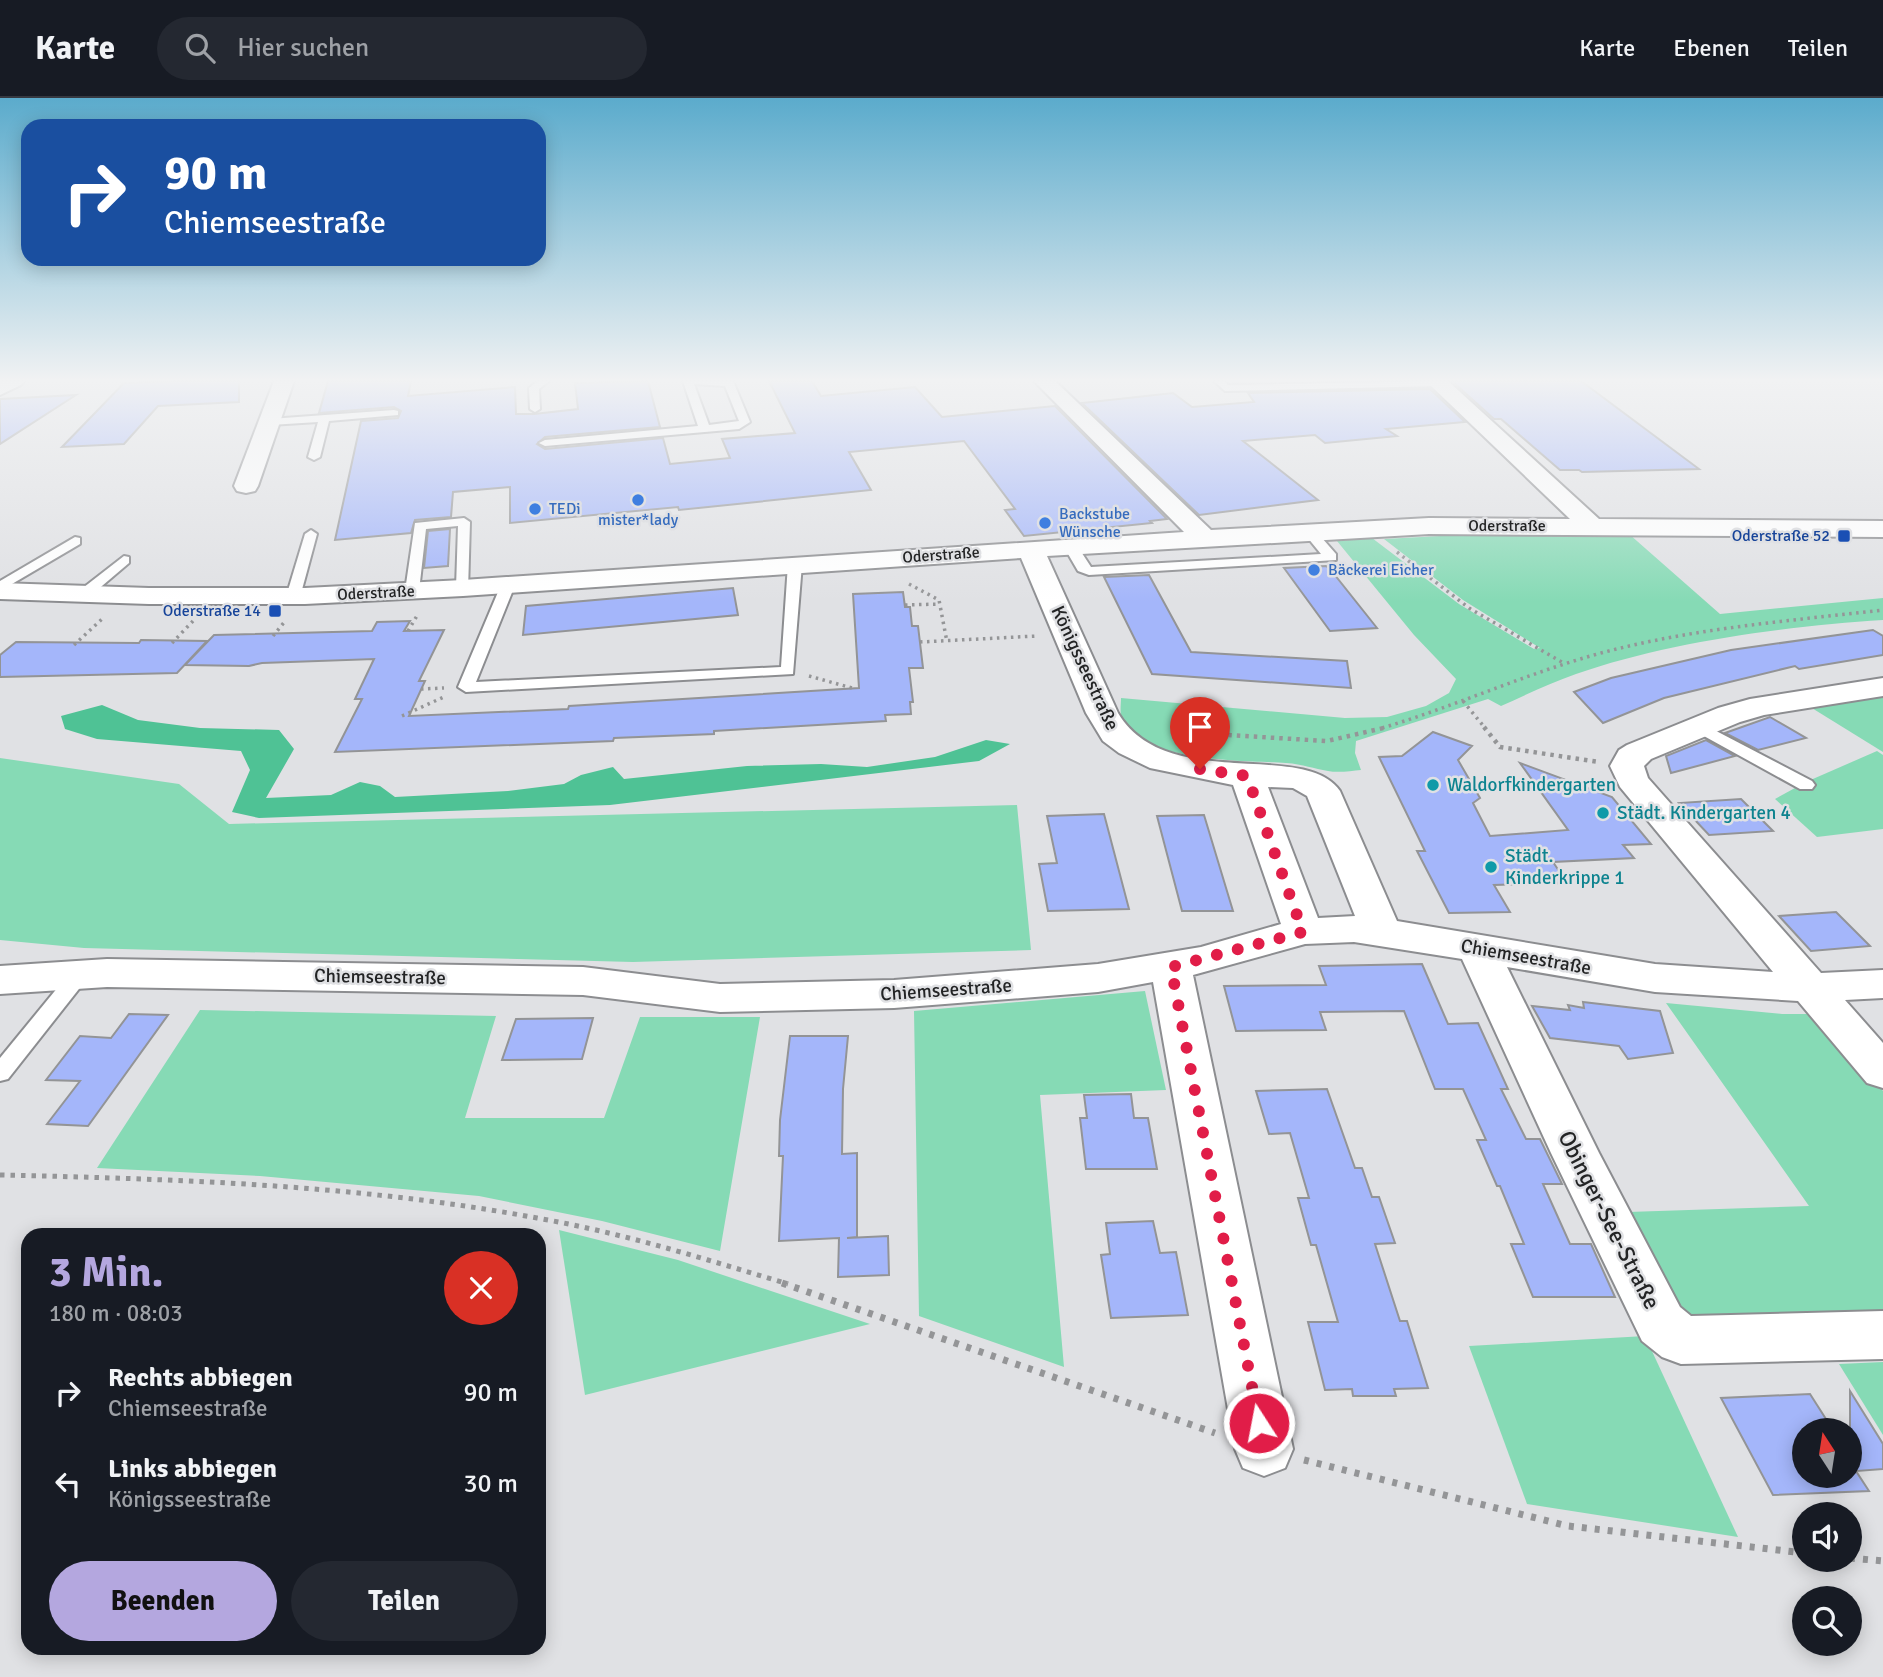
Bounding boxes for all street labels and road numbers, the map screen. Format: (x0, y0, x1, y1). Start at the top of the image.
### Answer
street label: Oderstraße (1468, 516, 1546, 536)
street label: Oderstraße (902, 542, 980, 568)
street label: Oderstraße (337, 581, 415, 605)
street label: Königsseestraße (1046, 602, 1124, 734)
street label: Chiemseestraße (1459, 934, 1593, 980)
street label: Chiemseestraße (314, 964, 446, 990)
street label: Chiemseestraße (879, 973, 1013, 1007)
street label: Obinger-See-Straße (1551, 1126, 1667, 1314)

